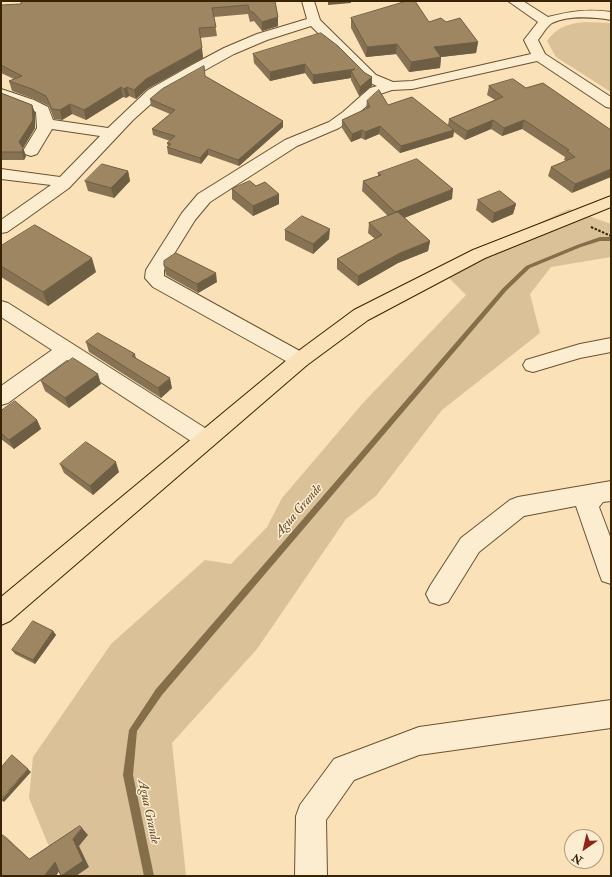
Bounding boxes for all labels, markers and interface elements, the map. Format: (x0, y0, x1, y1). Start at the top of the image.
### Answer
water label: Agua Grande (272, 481, 326, 541)
water label: Agua Grande (134, 778, 162, 846)
north arrow (564, 829, 604, 869)
text: N (570, 850, 585, 867)

